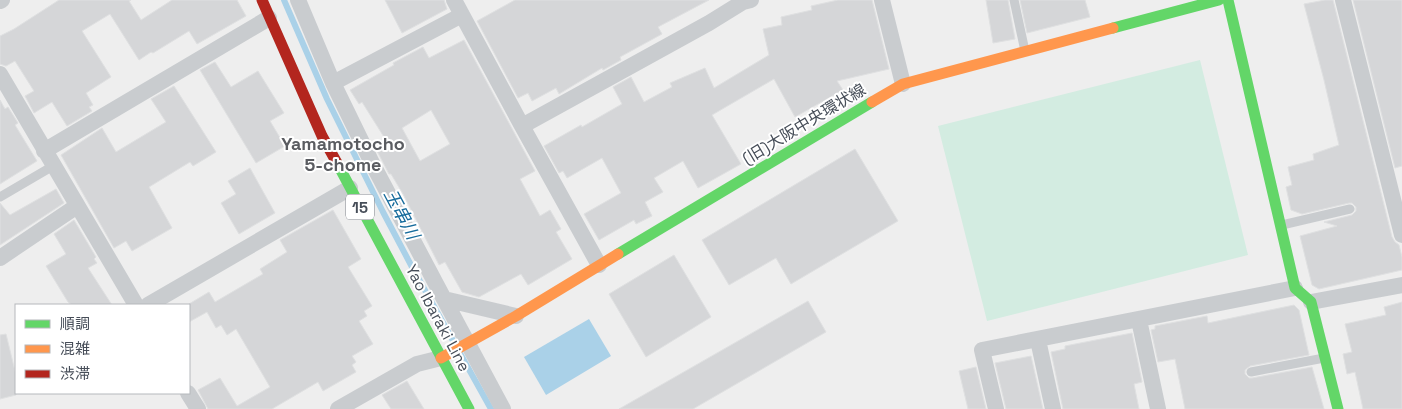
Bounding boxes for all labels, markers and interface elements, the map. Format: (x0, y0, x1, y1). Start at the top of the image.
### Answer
street label: (旧)大阪中央環状線 (739, 79, 869, 169)
district label: Yamamotocho 5-chome (281, 132, 405, 176)
water label: 玉串川 (379, 185, 426, 245)
road number: 15 (346, 194, 374, 220)
street label: Yao Ibaraki Line (401, 261, 475, 375)
legend (15, 304, 190, 394)
text: 順調 (60, 314, 90, 333)
text: 混雑 (60, 339, 90, 358)
text: 渋滞 (60, 364, 90, 383)

